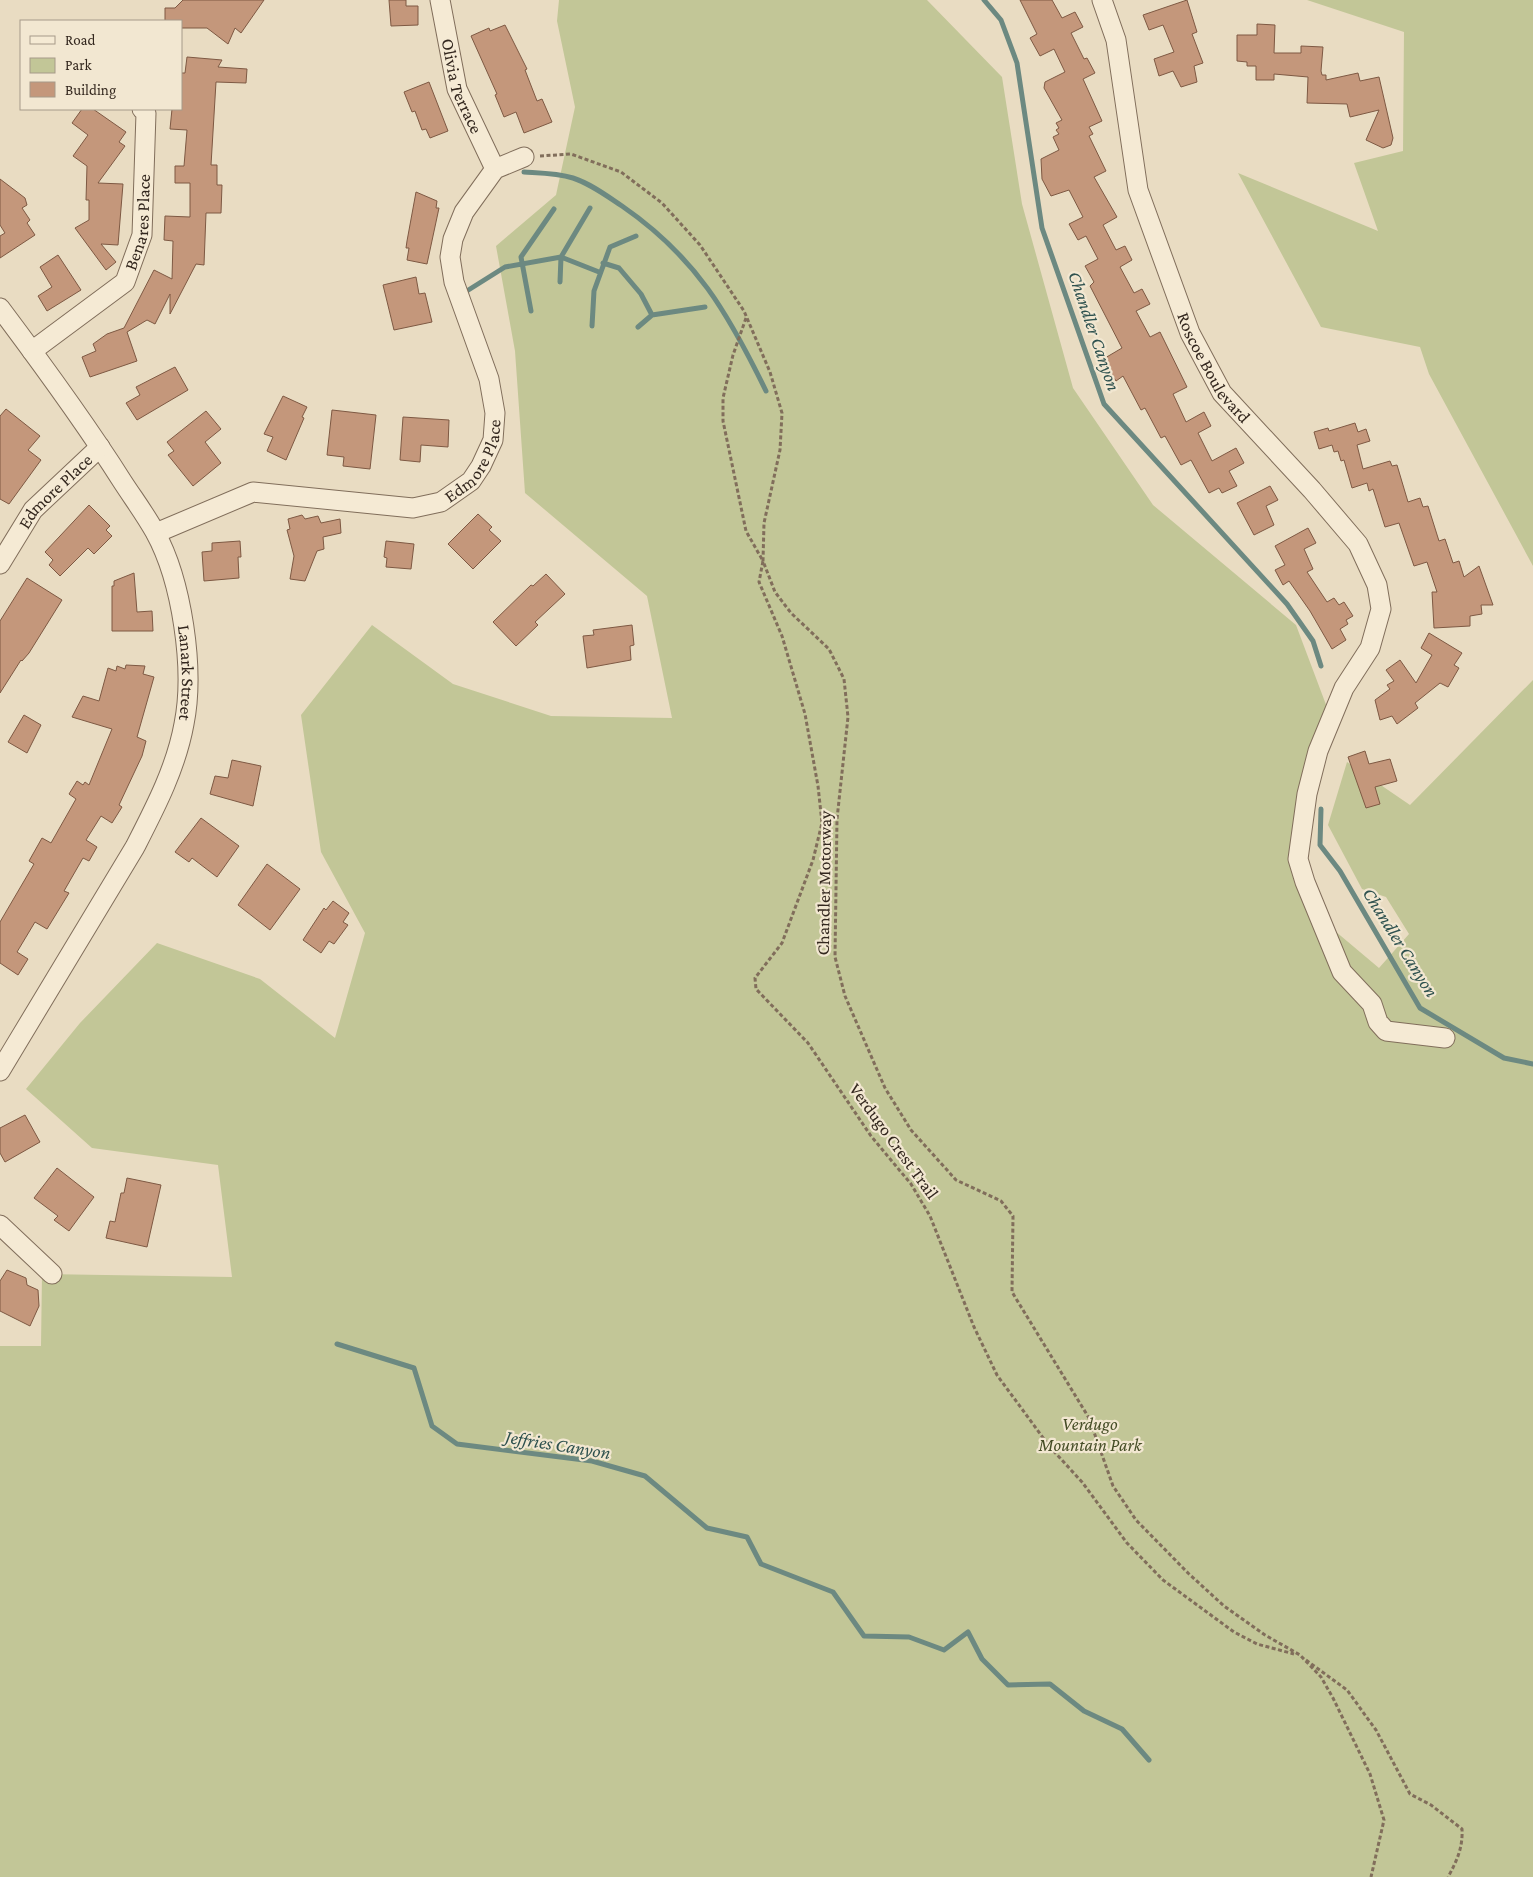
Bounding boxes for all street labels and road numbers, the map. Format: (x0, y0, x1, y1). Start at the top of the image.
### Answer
street label: Olivia Terrace (438, 37, 487, 137)
street label: Benares Place (120, 174, 154, 273)
street label: Roscoe Boulevard (1173, 310, 1255, 427)
street label: Edmore Place (441, 419, 505, 506)
street label: Edmore Place (14, 450, 96, 532)
street label: Lanark Street (174, 623, 198, 723)
street label: Chandler Motorway (813, 810, 835, 956)
street label: Verdugo Crest Trail (845, 1079, 943, 1203)

